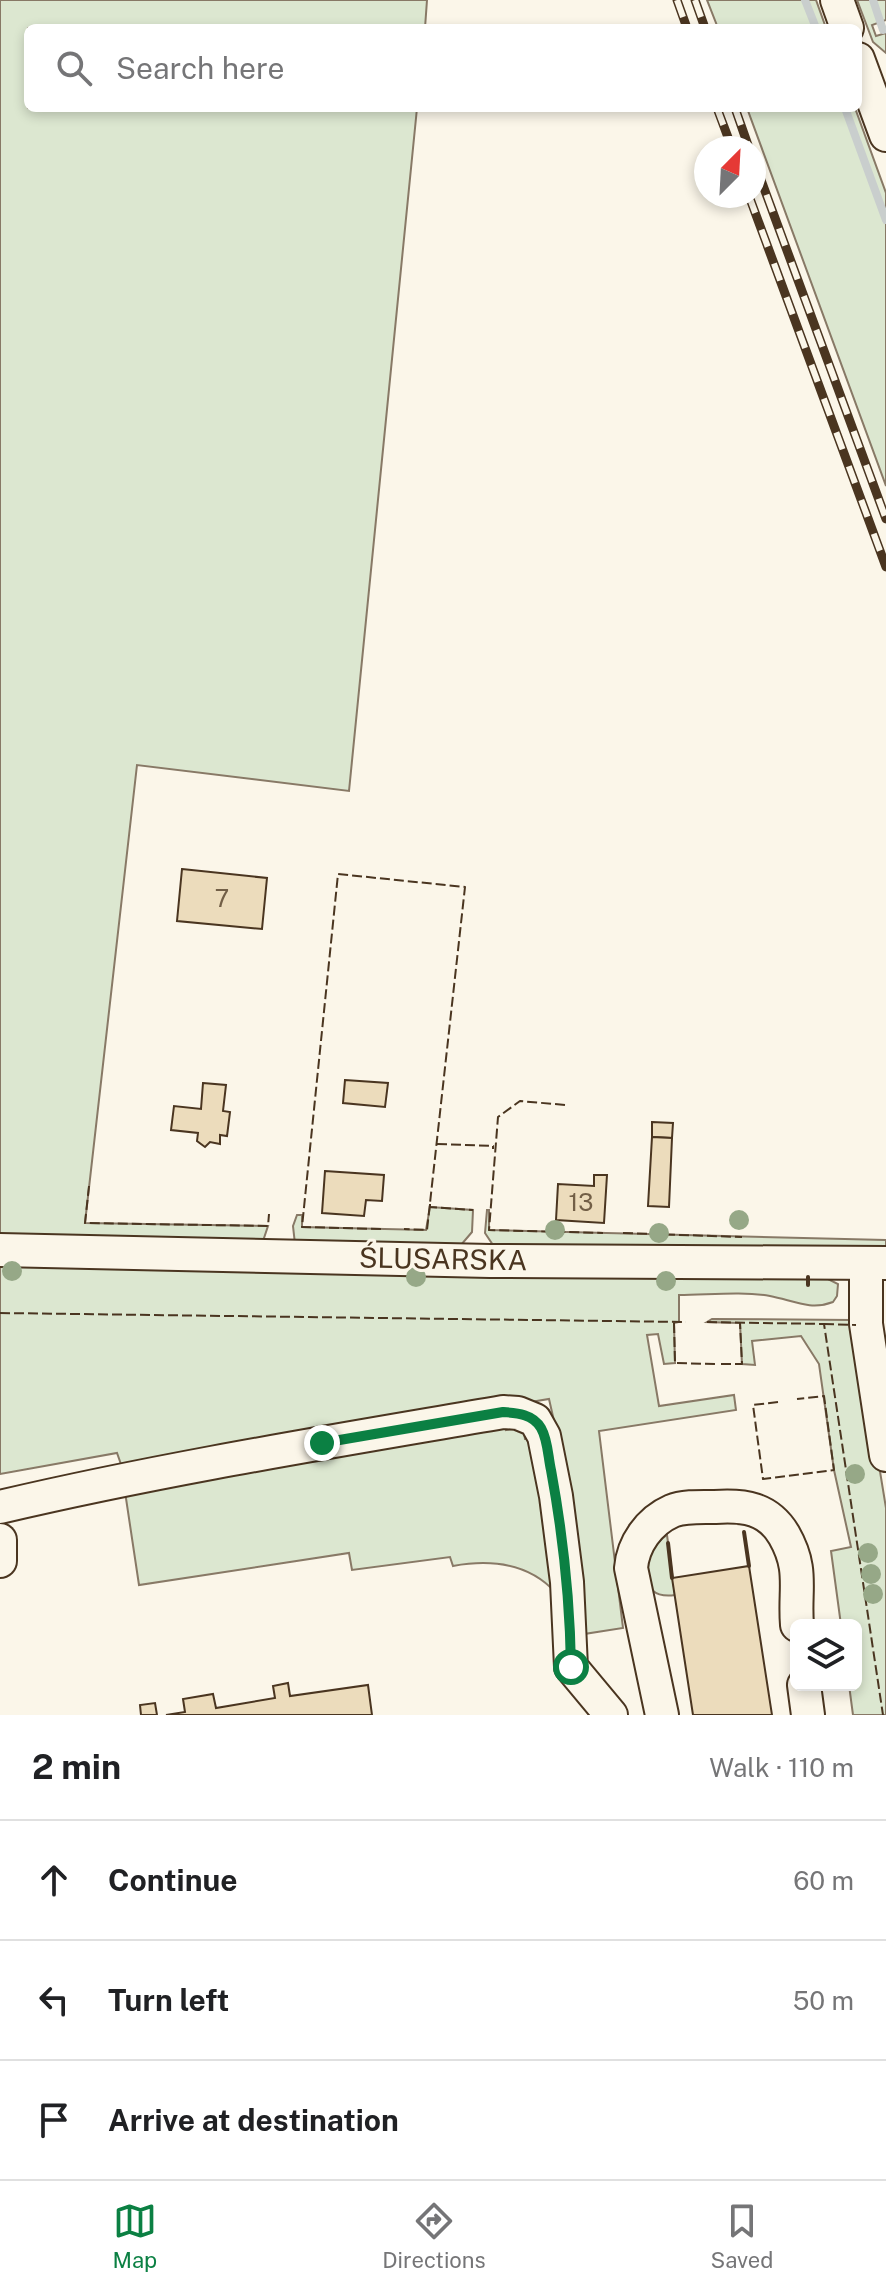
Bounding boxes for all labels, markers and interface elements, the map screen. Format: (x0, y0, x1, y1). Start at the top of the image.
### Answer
search box (24, 24, 862, 112)
icon: search (52, 46, 96, 90)
text: Search here (116, 50, 284, 86)
north arrow (694, 136, 766, 208)
house number: 7 (215, 884, 229, 912)
house number: 13 (569, 1188, 593, 1216)
street label: ŚLUSARSKA (359, 1241, 527, 1276)
route end (304, 1425, 340, 1461)
map controls (790, 1619, 862, 1691)
button: layers (790, 1619, 862, 1691)
route start (553, 1649, 589, 1685)
text: 2 min (32, 1747, 121, 1787)
text: Walk · 110 m (709, 1752, 854, 1783)
icon: ahead (32, 1858, 76, 1902)
text: Continue (108, 1862, 238, 1898)
text: 60 m (793, 1865, 854, 1896)
icon: left (32, 1978, 76, 2022)
text: Turn left (108, 1982, 229, 2018)
text: 50 m (793, 1985, 854, 2016)
icon: arrive (32, 2098, 76, 2142)
text: Arrive at destination (108, 2102, 399, 2138)
tab: Map (113, 2199, 157, 2273)
tab: Directions (382, 2199, 486, 2273)
tab: Saved (711, 2199, 773, 2273)

